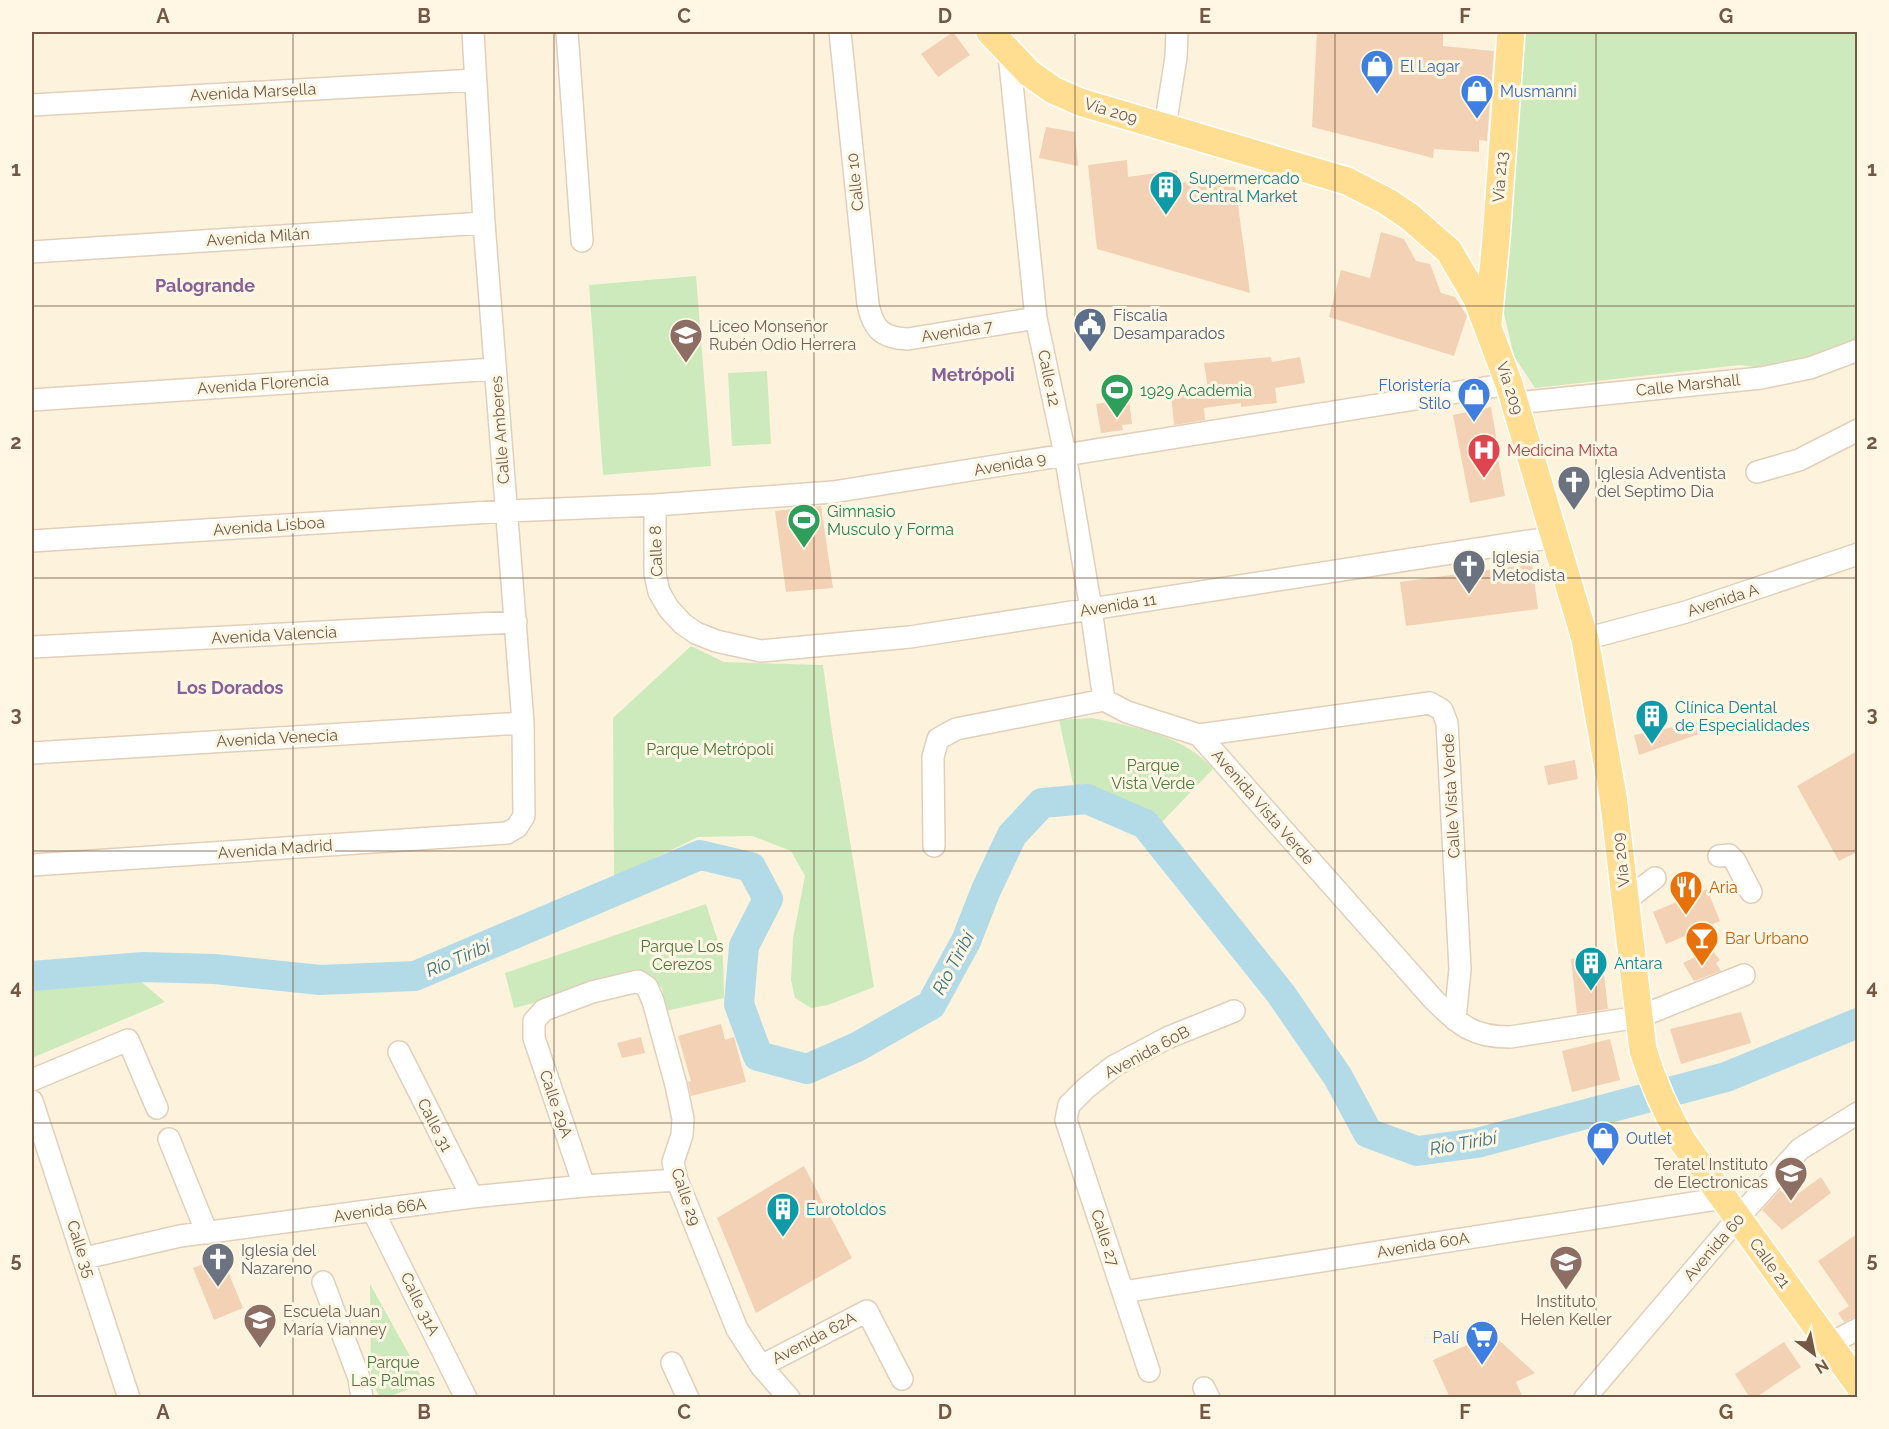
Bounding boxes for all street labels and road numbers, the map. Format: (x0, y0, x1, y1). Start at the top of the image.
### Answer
street label: Avenida Marsella (189, 79, 317, 105)
street label: Vía 209 (1082, 94, 1140, 128)
street label: Vía 213 (1489, 151, 1511, 203)
street label: Calle 10 (842, 152, 868, 212)
street label: Avenida Milán (206, 224, 310, 250)
street label: Avenida 7 (920, 316, 994, 346)
street label: Calle 12 (1034, 348, 1064, 408)
street label: Vía 209 (1493, 359, 1527, 417)
street label: Avenida Florencia (197, 370, 329, 398)
street label: Calle Marshall (1635, 370, 1742, 400)
street label: Calle Amberes (487, 375, 513, 485)
street label: Avenida 9 (972, 448, 1048, 480)
street label: Avenida Lisboa (212, 513, 326, 539)
street label: Calle 8 (646, 525, 666, 577)
street label: Avenida A (1685, 580, 1761, 620)
street label: Avenida 11 (1078, 590, 1158, 620)
street label: Avenida Valencia (211, 622, 337, 648)
street label: Avenida Venecia (216, 725, 338, 751)
street label: Calle Vista Verde (1438, 733, 1464, 859)
street label: Avenida Vista Verde (1208, 745, 1318, 869)
street label: Vía 209 (1608, 832, 1634, 888)
street label: Avenida Madrid (217, 836, 333, 862)
street label: Avenida 60B (1101, 1022, 1193, 1082)
street label: Calle 29A (536, 1068, 577, 1141)
street label: Calle 31 (414, 1095, 457, 1155)
street label: Calle 29 (667, 1166, 705, 1228)
street label: Avenida 66A (332, 1194, 428, 1226)
street label: Calle 27 (1087, 1207, 1123, 1269)
street label: Avenida 60 (1680, 1209, 1748, 1285)
street label: Calle 35 (63, 1218, 99, 1280)
street label: Avenida 60A (1375, 1228, 1471, 1262)
street label: Calle 21 (1746, 1234, 1795, 1292)
street label: Calle 31A (397, 1269, 444, 1339)
street label: Avenida 62A (769, 1308, 859, 1368)

